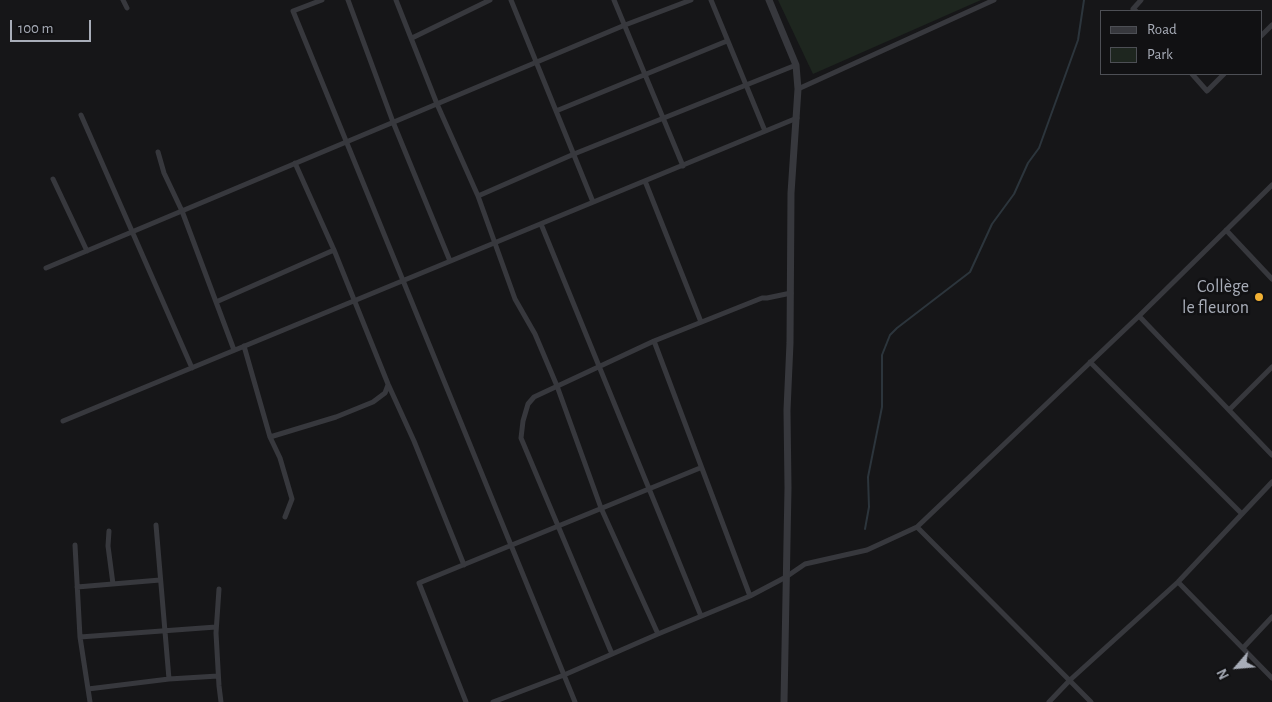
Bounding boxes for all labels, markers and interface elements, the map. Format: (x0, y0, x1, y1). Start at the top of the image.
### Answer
scale bar (12, 10, 94, 42)
legend (1100, 10, 1262, 75)
text: 100 m (18, 21, 53, 36)
text: Road (1147, 22, 1177, 37)
text: Park (1147, 47, 1173, 62)
place label: Collège le fleuron (1182, 276, 1249, 318)
marker: Collège le fleuron (1253, 291, 1265, 303)
north arrow (1212, 642, 1262, 692)
text: N (1215, 666, 1232, 681)

